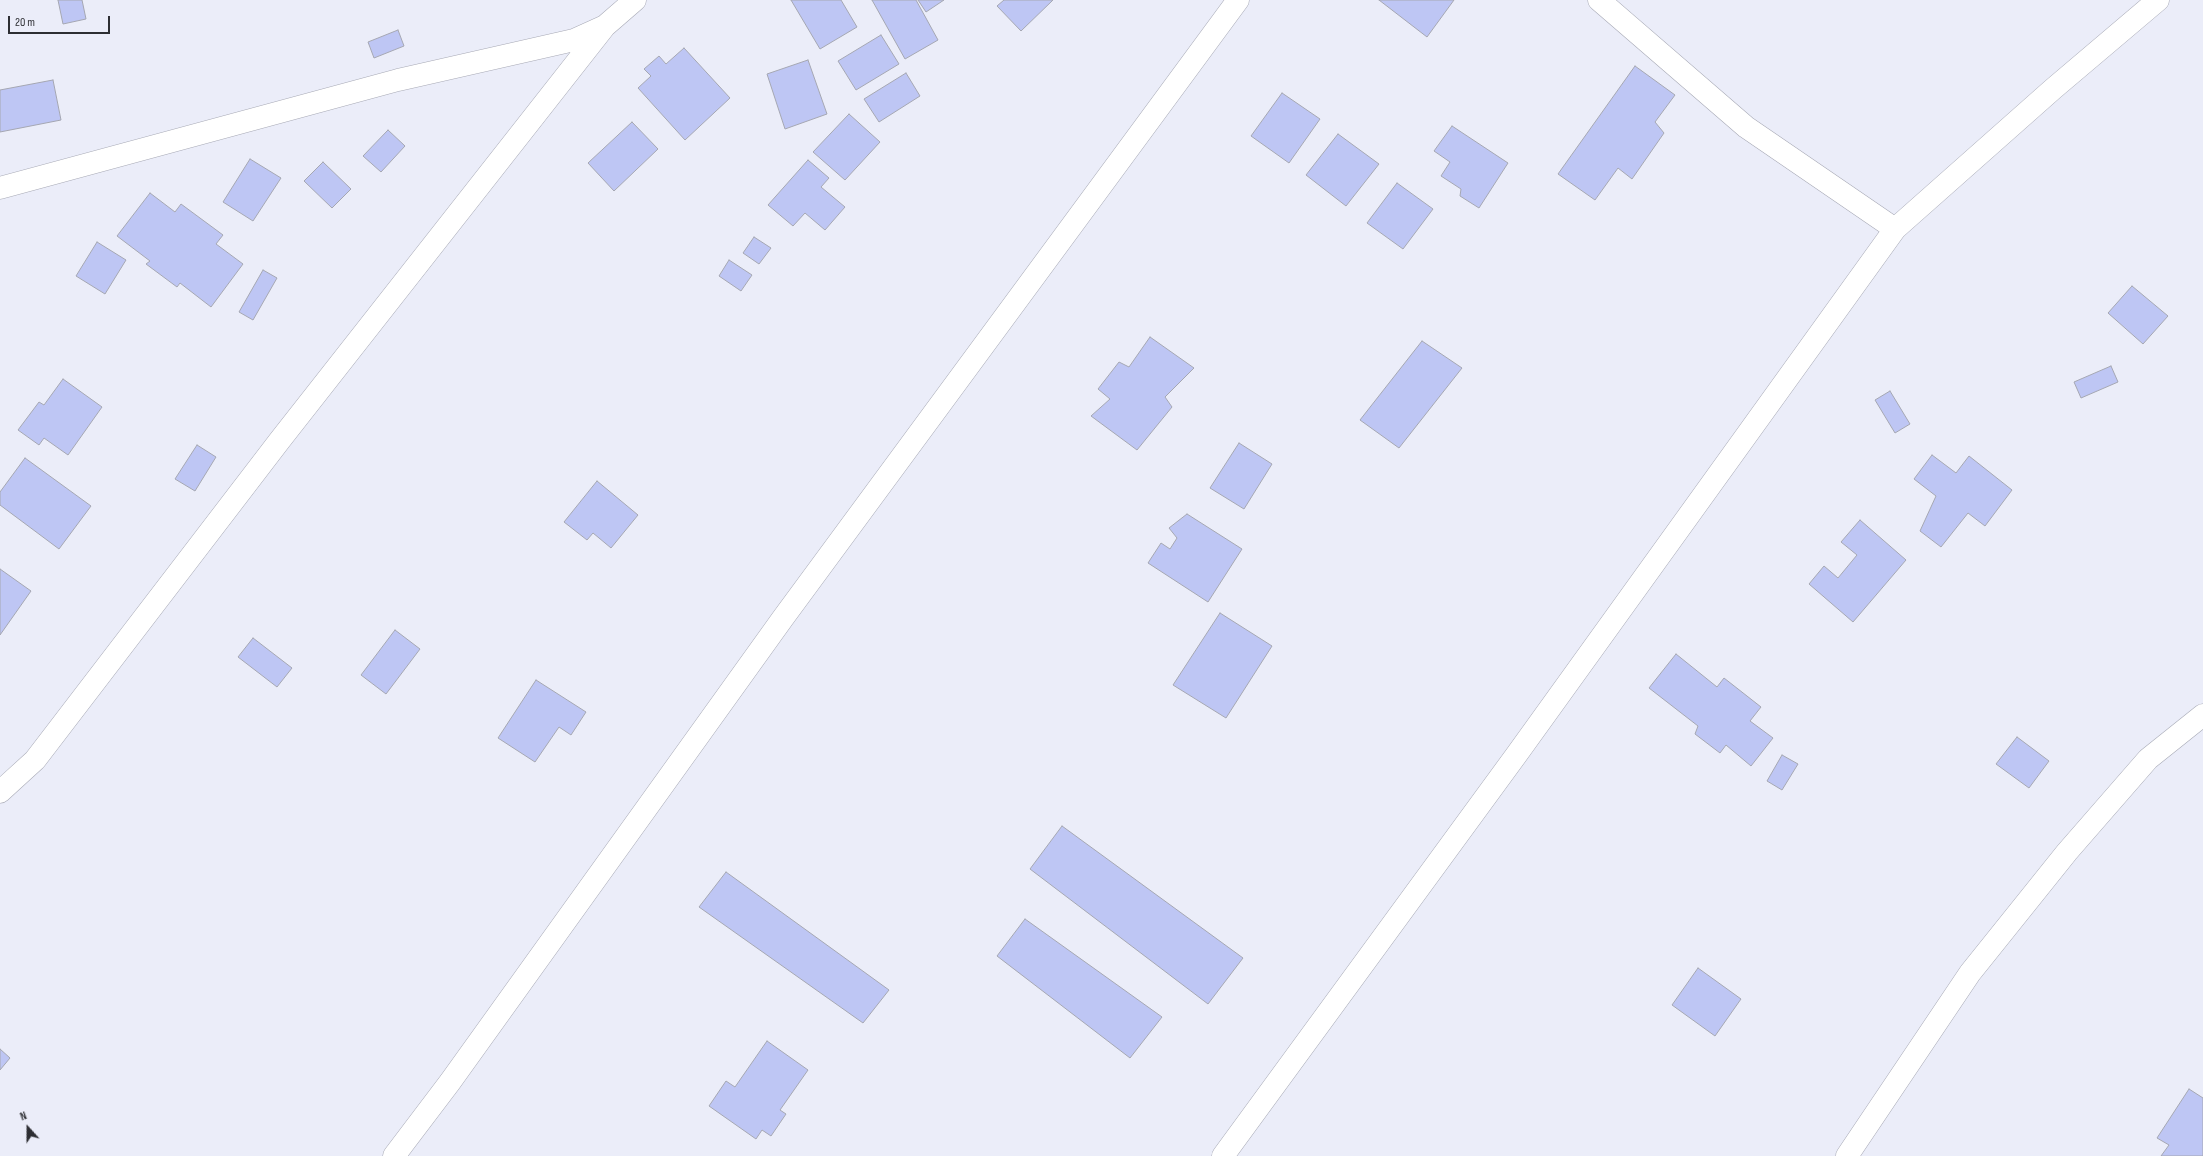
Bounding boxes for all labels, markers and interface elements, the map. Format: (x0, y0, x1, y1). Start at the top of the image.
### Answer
scale bar (10, 8, 112, 34)
text: 20 m (15, 15, 35, 30)
north arrow (8, 1108, 48, 1148)
text: N (18, 1109, 29, 1123)

